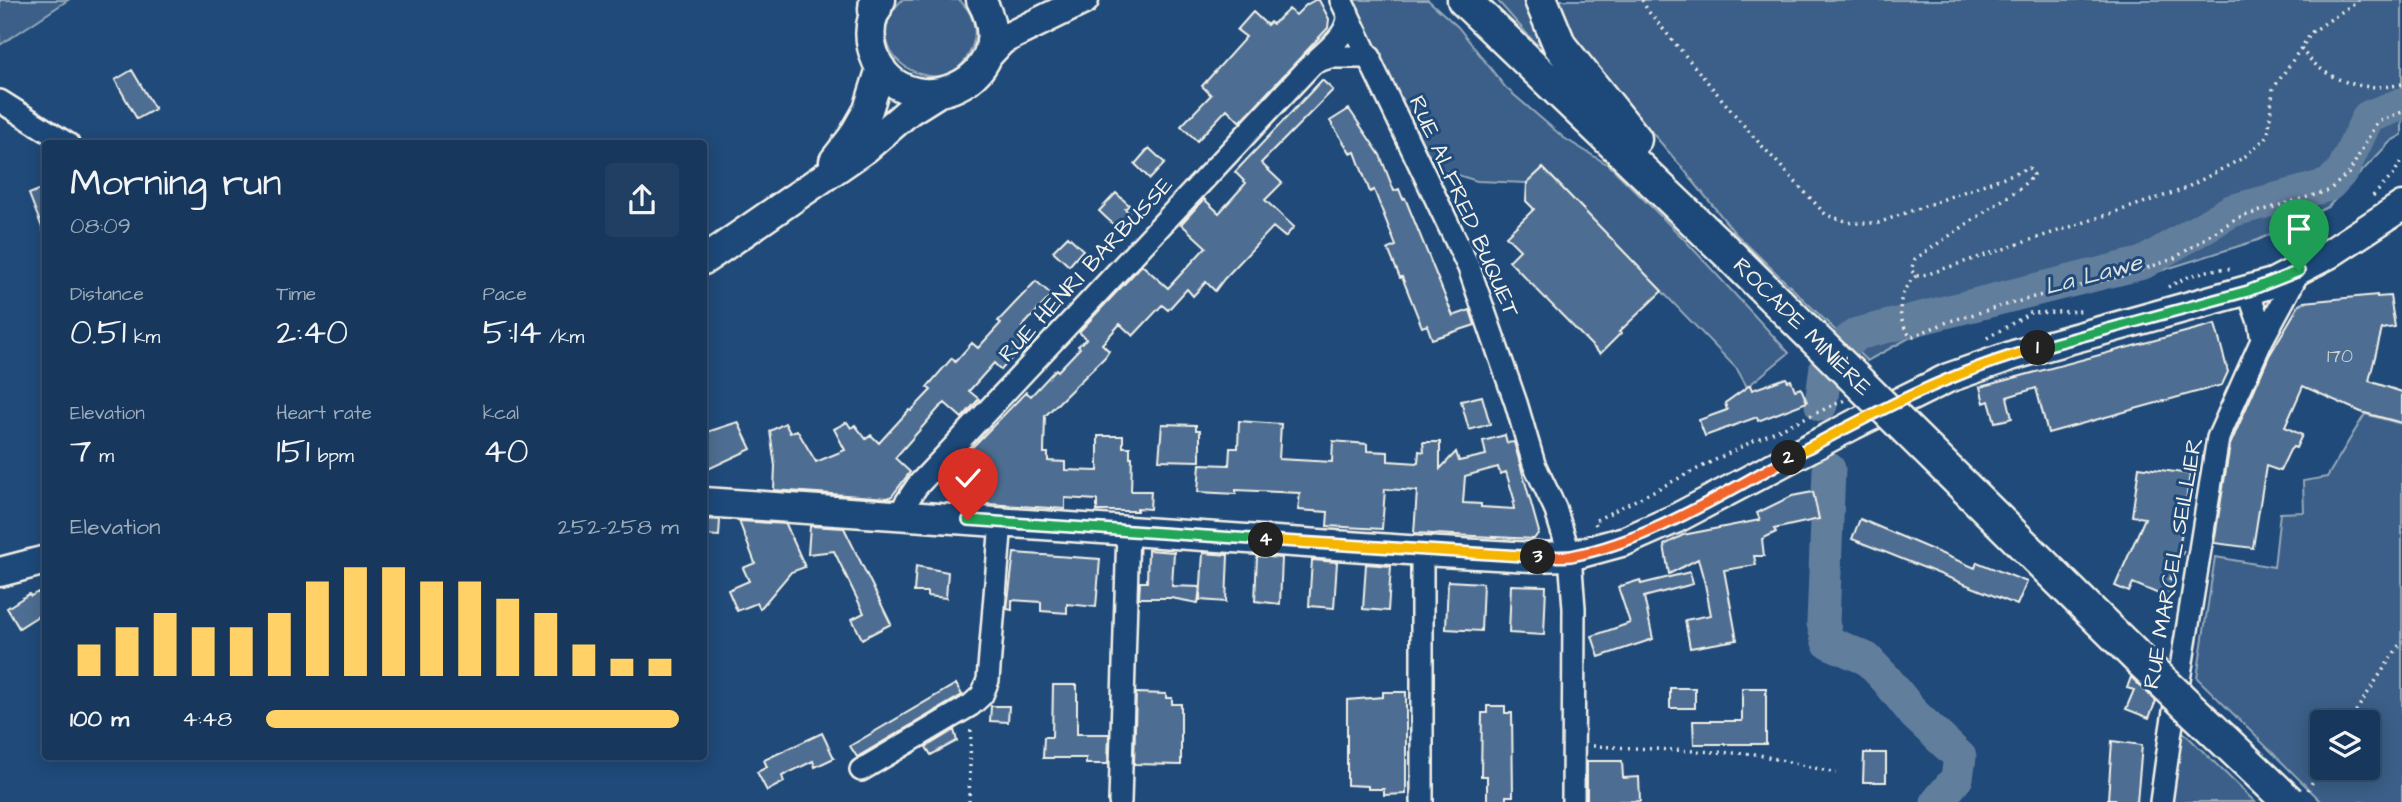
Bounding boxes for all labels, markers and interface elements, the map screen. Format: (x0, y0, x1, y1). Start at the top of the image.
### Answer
street label: RUE ALFRED BUQUET (1401, 91, 1528, 323)
text: Morning run (70, 158, 282, 210)
button: share (605, 163, 679, 237)
street label: RUE HENRI BARBUSSE (991, 170, 1181, 369)
pin (2269, 199, 2329, 271)
text: 08:09 (70, 210, 131, 242)
icon: arrive (2280, 210, 2318, 248)
water label: La Lawe (2041, 245, 2147, 304)
street label: ROCADE MINIÈRE (1726, 250, 1879, 404)
text: Distance (70, 281, 144, 308)
text: Time (276, 281, 316, 308)
text: Pace (483, 281, 527, 308)
text: 0.51 (70, 308, 126, 357)
text: 2:40 (276, 308, 348, 357)
text: 5:14 (483, 308, 542, 357)
text: km (126, 324, 160, 351)
text: /km (542, 324, 584, 351)
pin: 1 (2021, 330, 2056, 366)
text: 1 (2036, 334, 2039, 361)
house number: 170 (2327, 343, 2353, 370)
text: Elevation (70, 400, 145, 427)
text: Heart rate (276, 400, 372, 427)
text: kcal (483, 400, 519, 427)
text: 7 (70, 427, 92, 476)
text: 151 (276, 427, 310, 476)
text: 40 (483, 427, 529, 476)
street label: RUE MARCEL SEILLIER (2135, 435, 2211, 691)
pin: 2 (1772, 440, 1806, 476)
text: m (92, 443, 114, 470)
text: bpm (310, 443, 354, 470)
text: 2 (1783, 444, 1794, 471)
pin (938, 448, 998, 520)
icon: check (949, 459, 987, 497)
text: Elevation (70, 511, 161, 543)
text: 252–258 m (558, 511, 679, 543)
pin: 4 (1248, 522, 1284, 558)
text: 4 (1259, 526, 1272, 553)
pin: 3 (1520, 540, 1556, 574)
text: 3 (1533, 543, 1542, 570)
text: 100 m (70, 703, 129, 735)
text: 4:48 (182, 703, 232, 735)
map controls (2310, 710, 2380, 780)
button: layers (2310, 710, 2380, 780)

